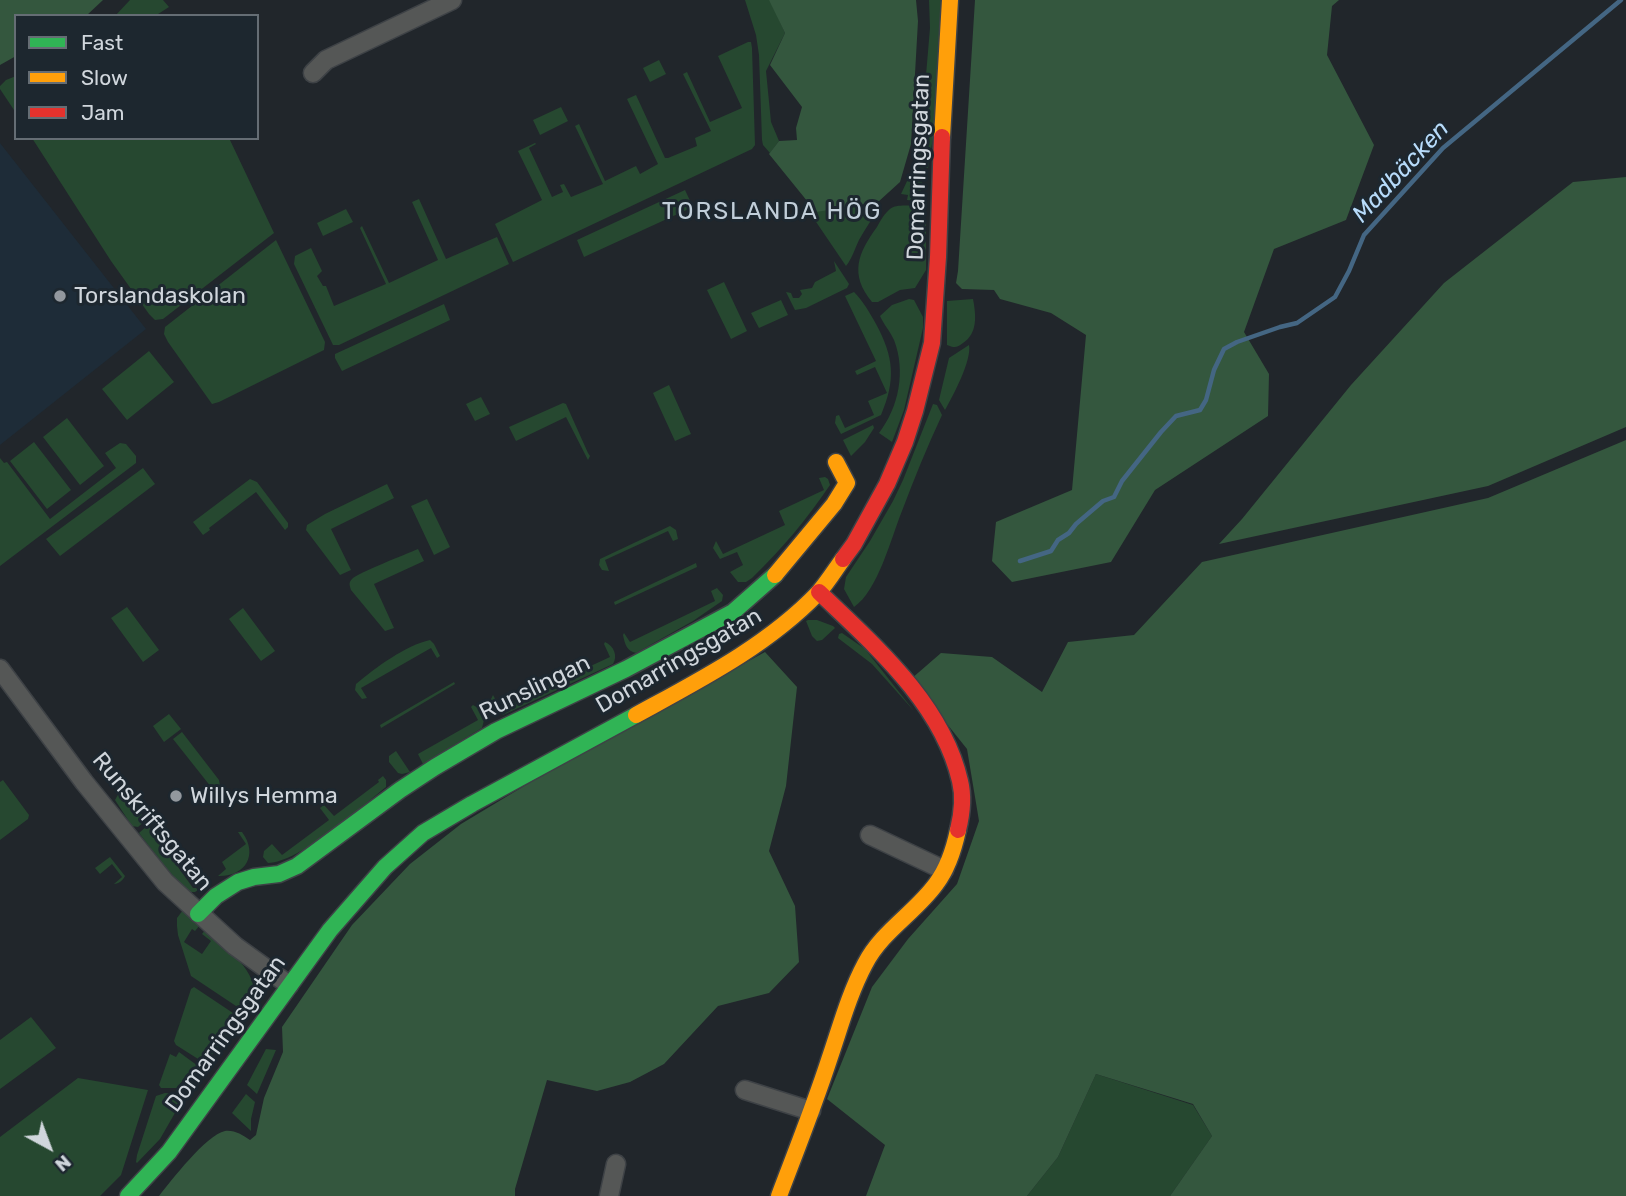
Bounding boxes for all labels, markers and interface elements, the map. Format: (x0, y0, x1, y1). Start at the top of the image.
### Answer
legend (14, 14, 259, 140)
text: Fast (81, 30, 123, 55)
text: Slow (81, 65, 128, 90)
street label: Domarringsgatan (902, 73, 936, 261)
text: Jam (81, 100, 125, 125)
water label: Madbäcken (1347, 115, 1455, 229)
district label: TORSLANDA HÖG (663, 198, 881, 226)
place label: Torslandaskolan (74, 282, 246, 310)
marker: Torslandaskolan (52, 288, 68, 304)
street label: Domarringsgatan (591, 602, 767, 720)
street label: Runslingan (475, 649, 595, 727)
street label: Runskriftsgatan (86, 747, 218, 897)
place label: Willys Hemma (190, 782, 338, 810)
marker: Willys Hemma (168, 788, 184, 804)
street label: Domarringsgatan (160, 950, 292, 1118)
north arrow (14, 1112, 84, 1182)
text: N (50, 1150, 76, 1176)

